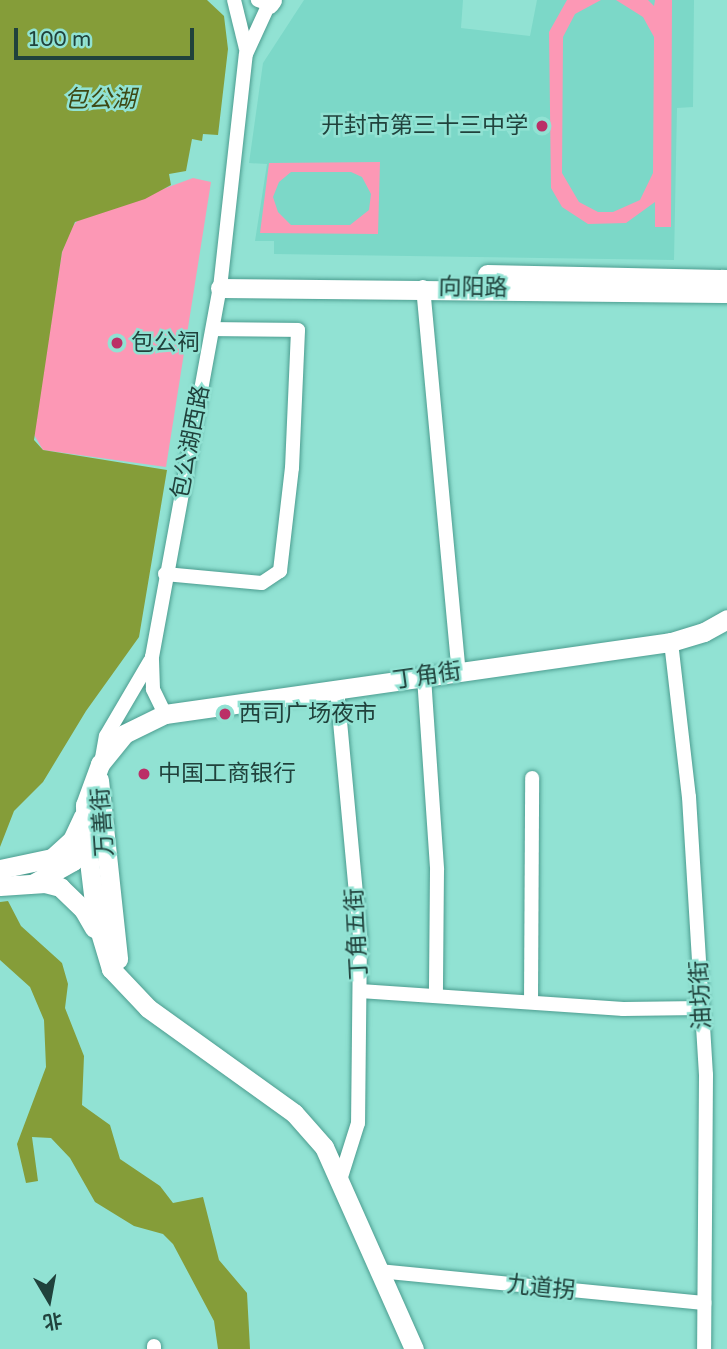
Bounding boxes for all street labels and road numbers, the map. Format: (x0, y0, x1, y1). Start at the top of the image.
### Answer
street label: 向阳路 (438, 274, 508, 302)
street label: 包公湖西路 (166, 383, 216, 501)
street label: 丁角街 (391, 658, 463, 694)
street label: 万善街 (87, 787, 119, 857)
street label: 丁角五街 (341, 887, 373, 981)
street label: 油坊街 (685, 960, 717, 1030)
street label: 九道拐 (505, 1271, 577, 1305)

